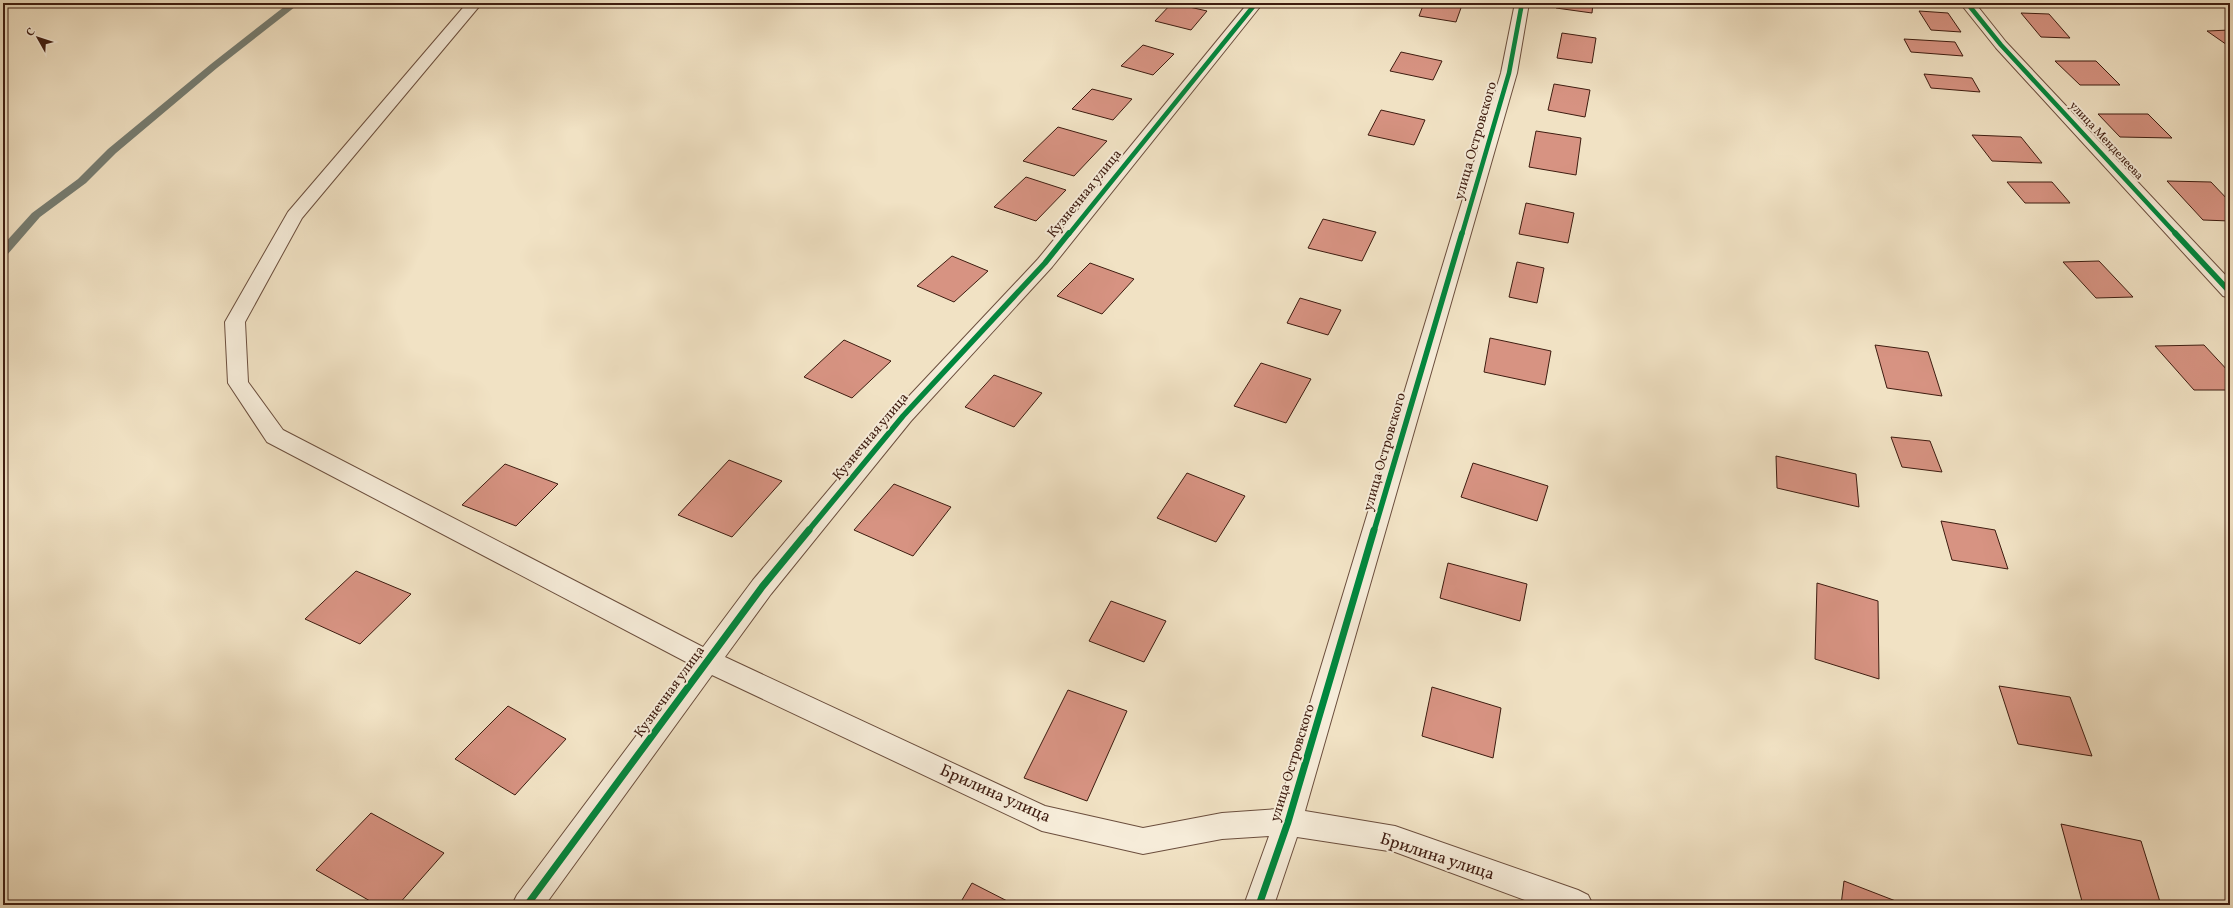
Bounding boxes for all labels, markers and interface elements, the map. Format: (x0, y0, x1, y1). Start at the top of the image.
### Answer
north arrow (18, 18, 58, 58)
text: С (23, 25, 39, 40)
street label: улица Островского (1450, 80, 1502, 202)
street label: улица Менделеева (2065, 98, 2147, 184)
street label: Кузнечная улица (1043, 146, 1127, 242)
street label: Кузнечная улица (829, 389, 913, 485)
street label: улица Островского (1359, 391, 1411, 513)
street label: Кузнечная улица (630, 642, 710, 742)
street label: улица Островского (1266, 702, 1320, 824)
street label: Брилина улица (936, 759, 1054, 829)
street label: Брилина улица (1377, 828, 1497, 886)

